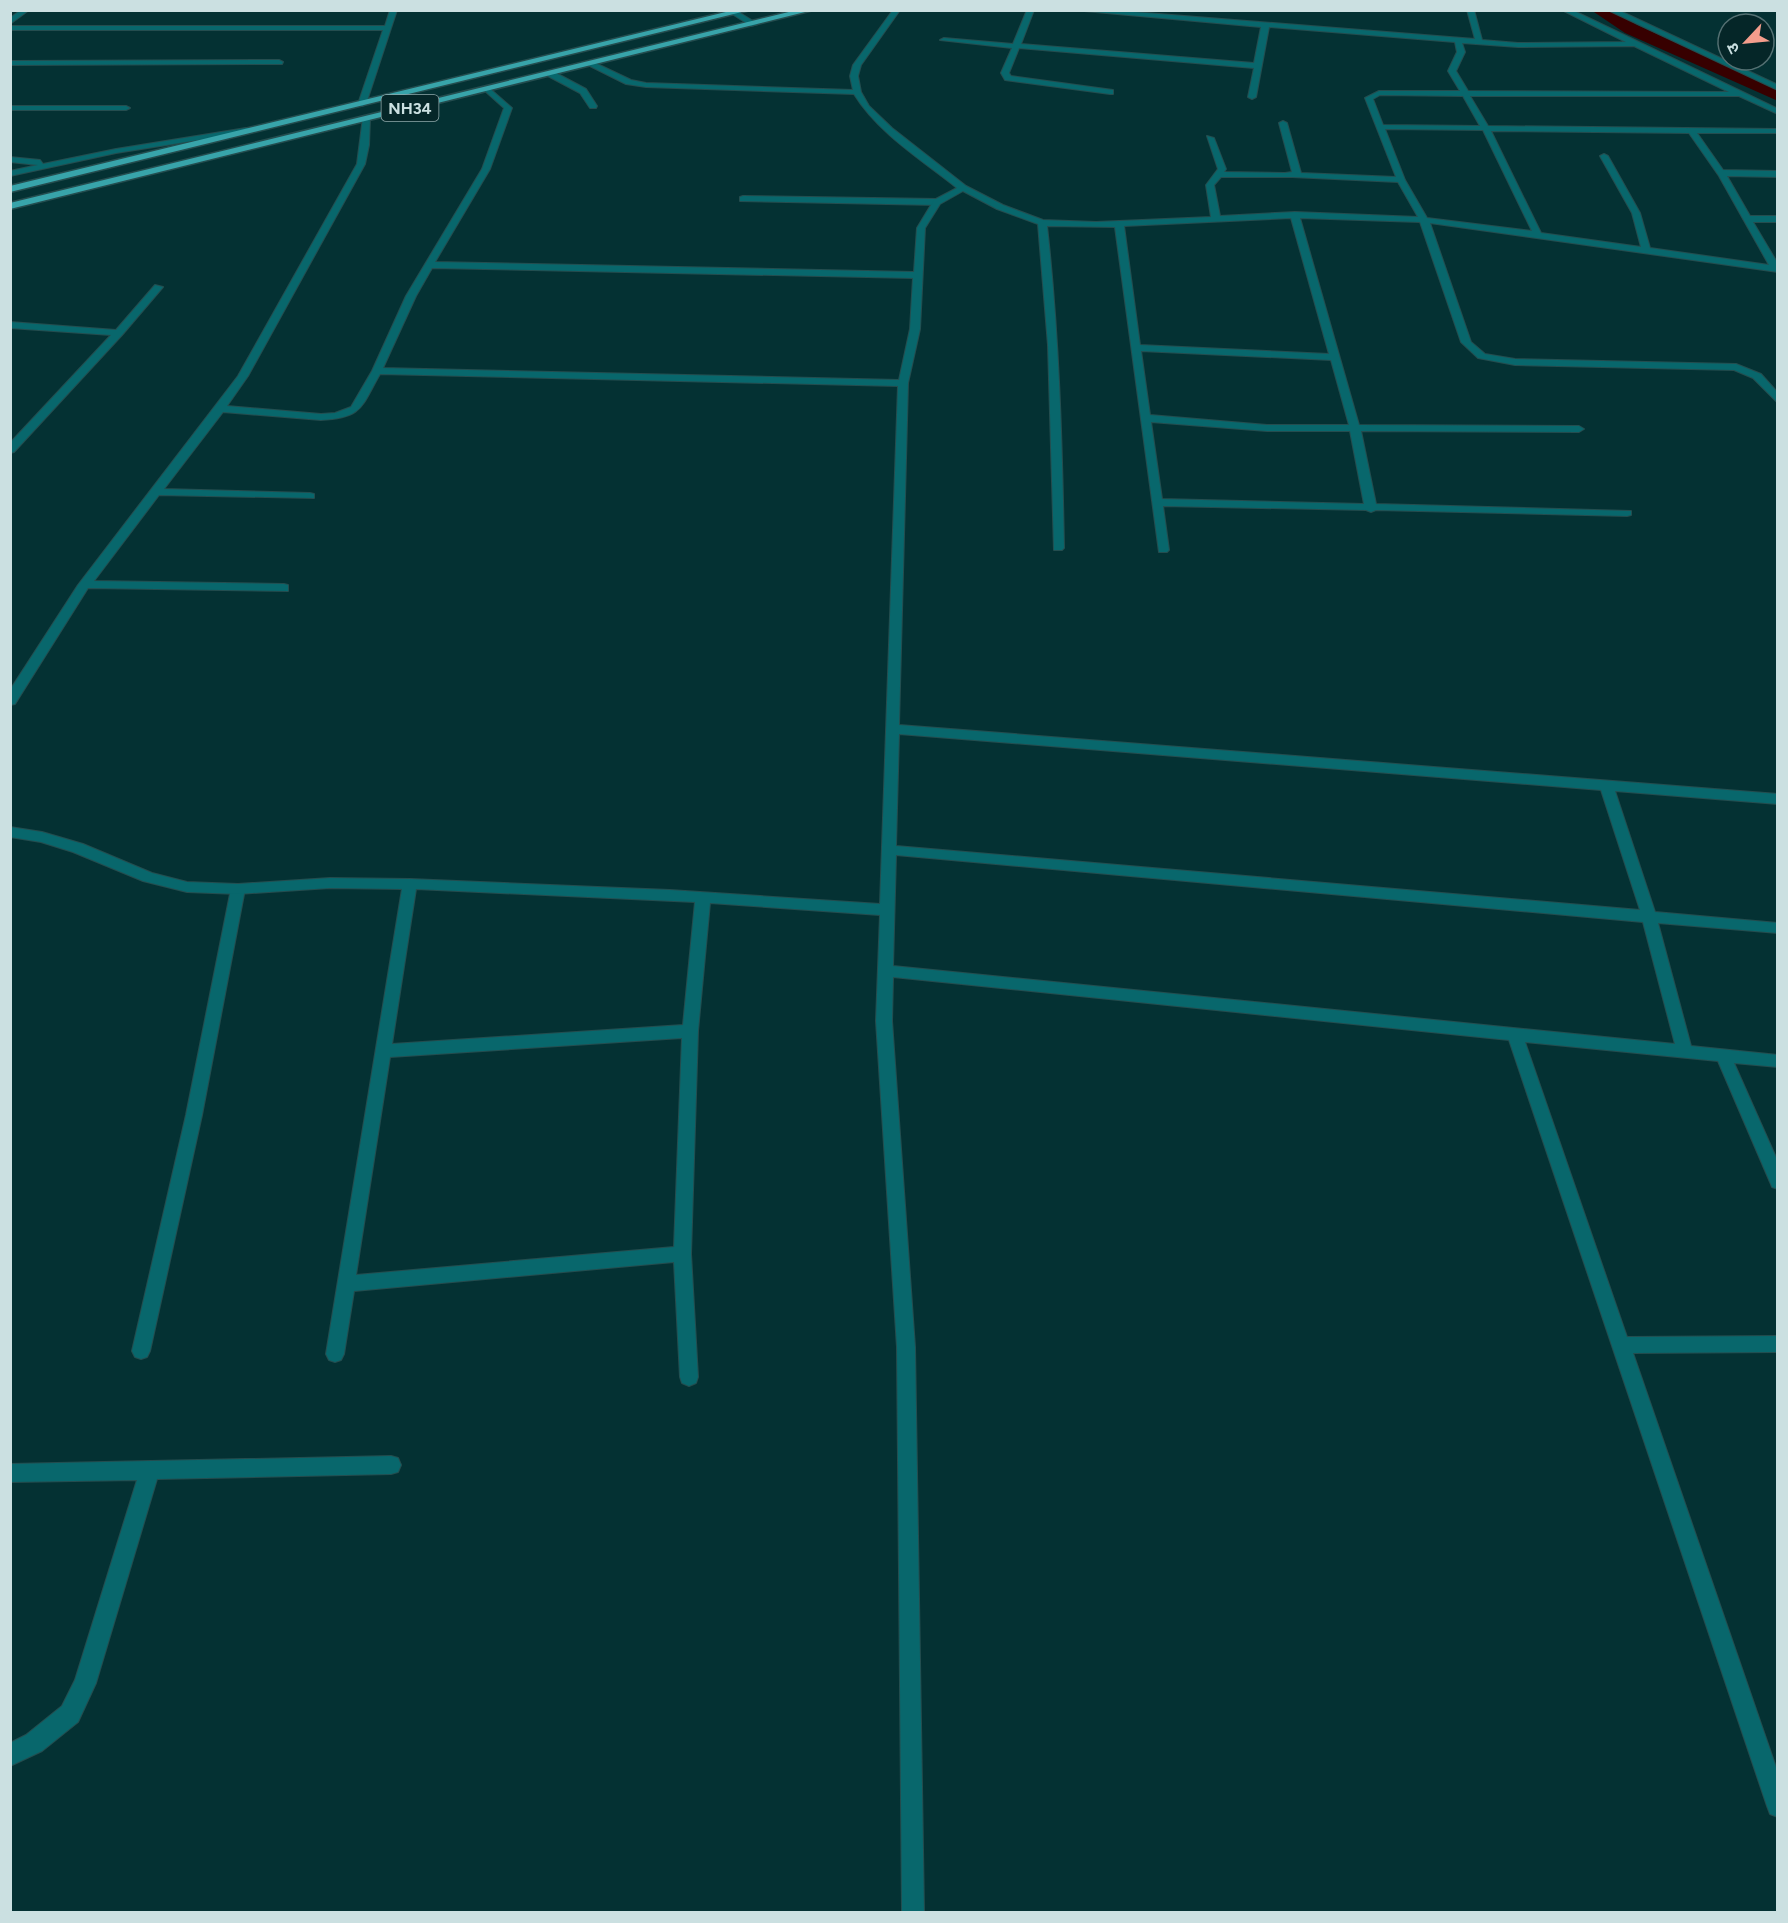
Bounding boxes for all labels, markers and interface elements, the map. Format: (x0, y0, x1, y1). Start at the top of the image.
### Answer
north arrow (1716, 12, 1776, 72)
text: उ (1722, 39, 1744, 57)
road number: NH34 (382, 95, 438, 121)

